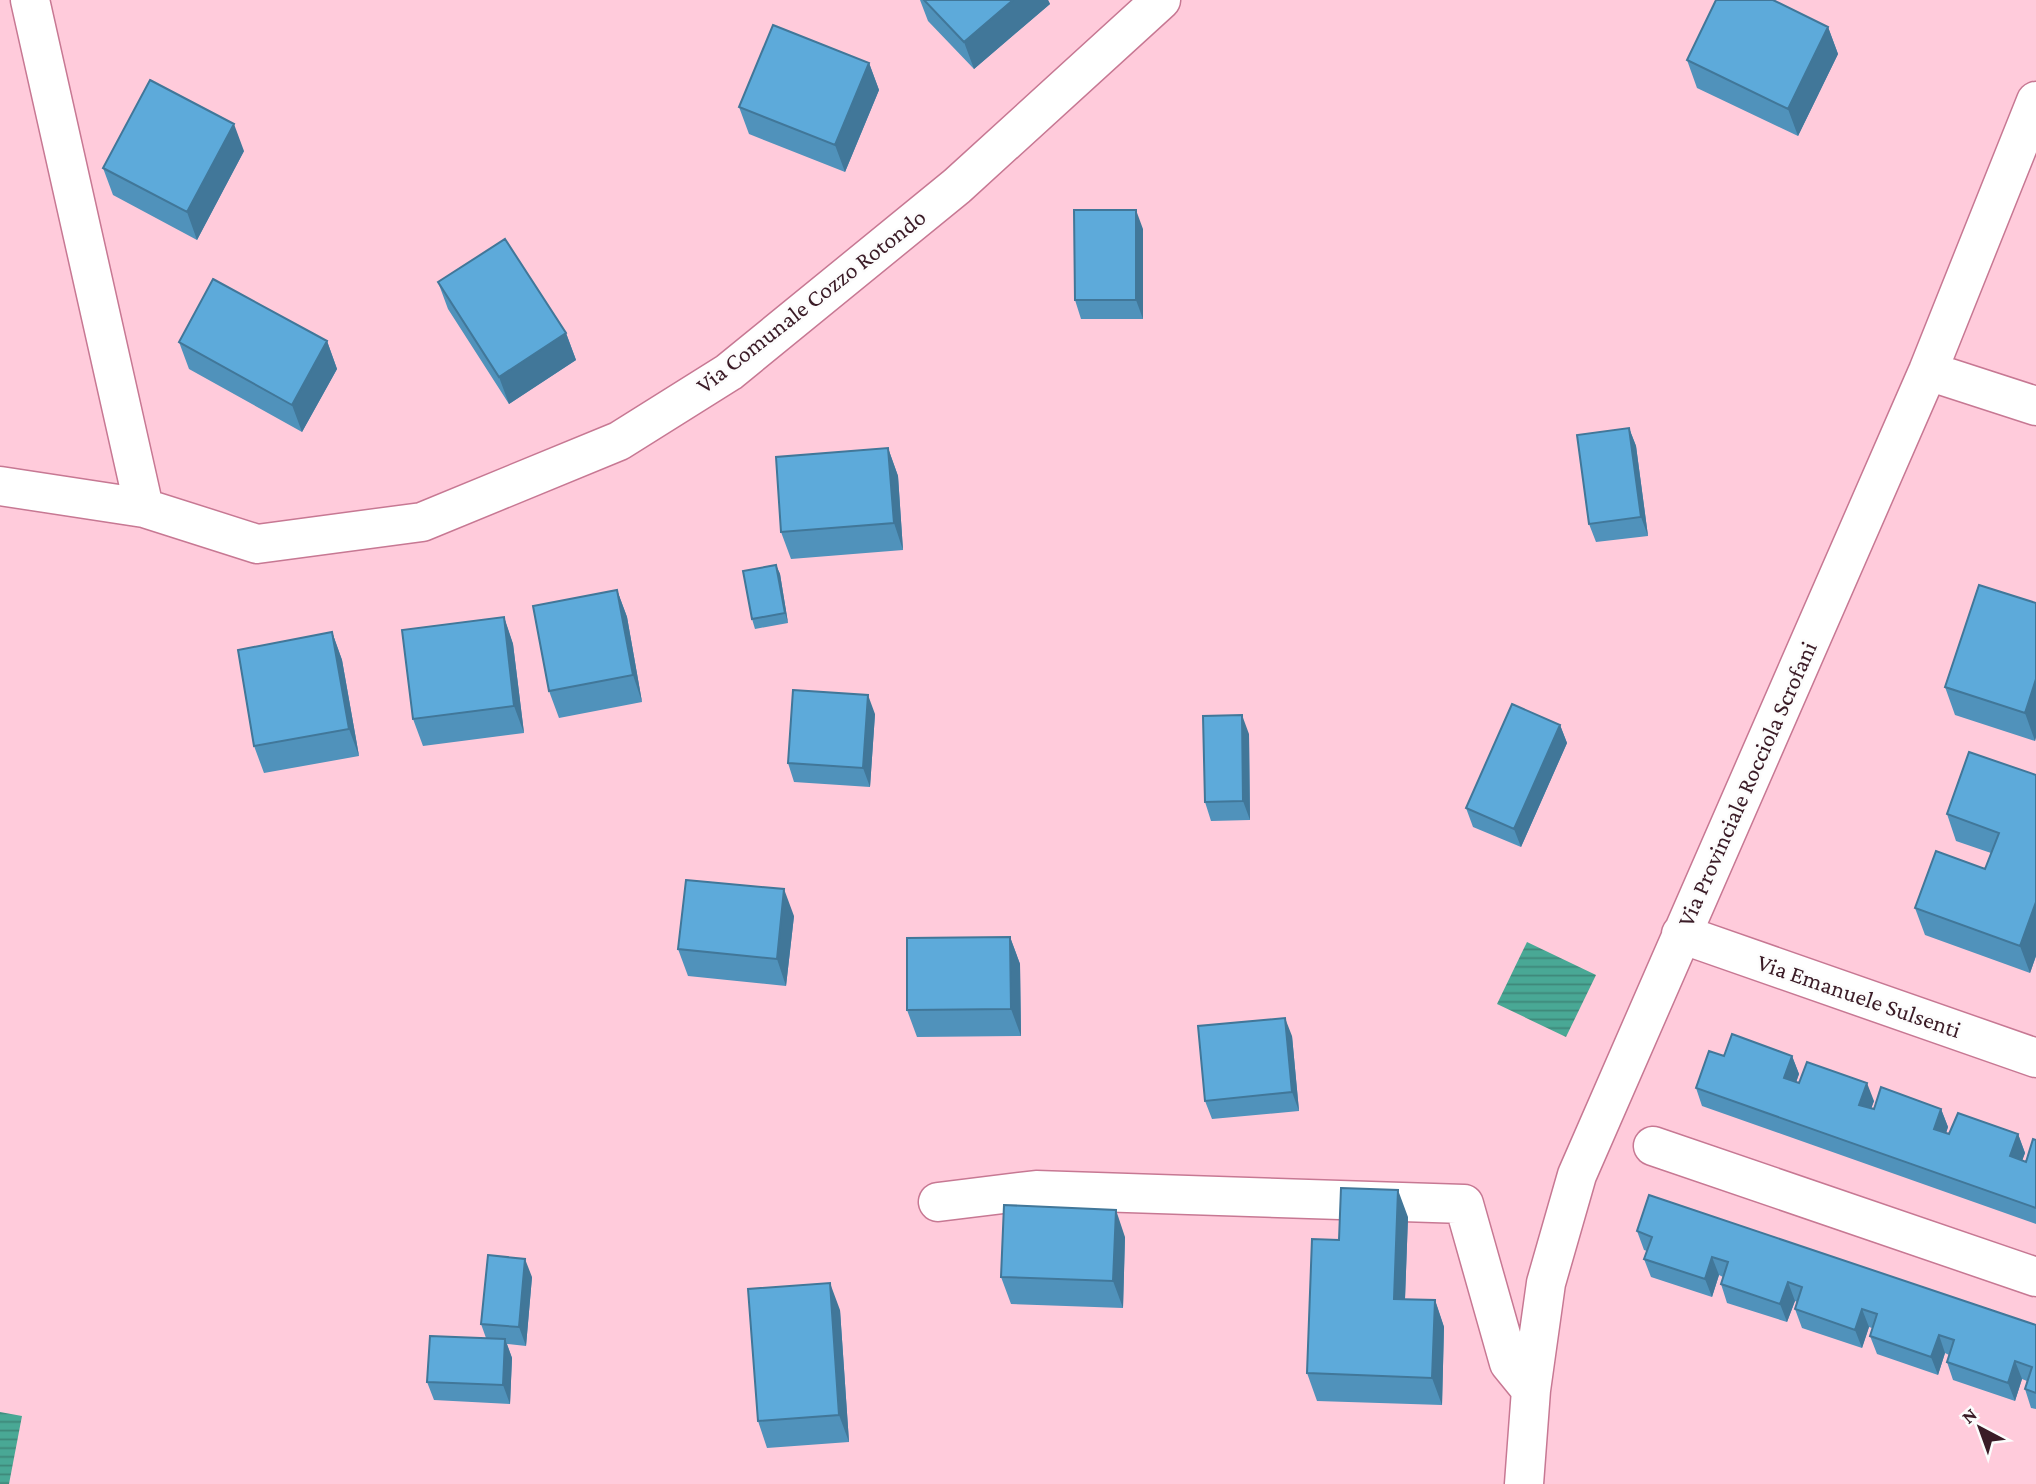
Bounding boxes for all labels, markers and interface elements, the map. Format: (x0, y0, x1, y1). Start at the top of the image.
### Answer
street label: Via Comunale Cozzo Rotondo (691, 203, 931, 398)
street label: Via Provinciale Rocciola Scrofani (1671, 637, 1822, 931)
street label: Via Emanuele Sulsenti (1754, 948, 1964, 1043)
north arrow (1945, 1393, 2015, 1463)
text: N (1957, 1403, 1981, 1428)

